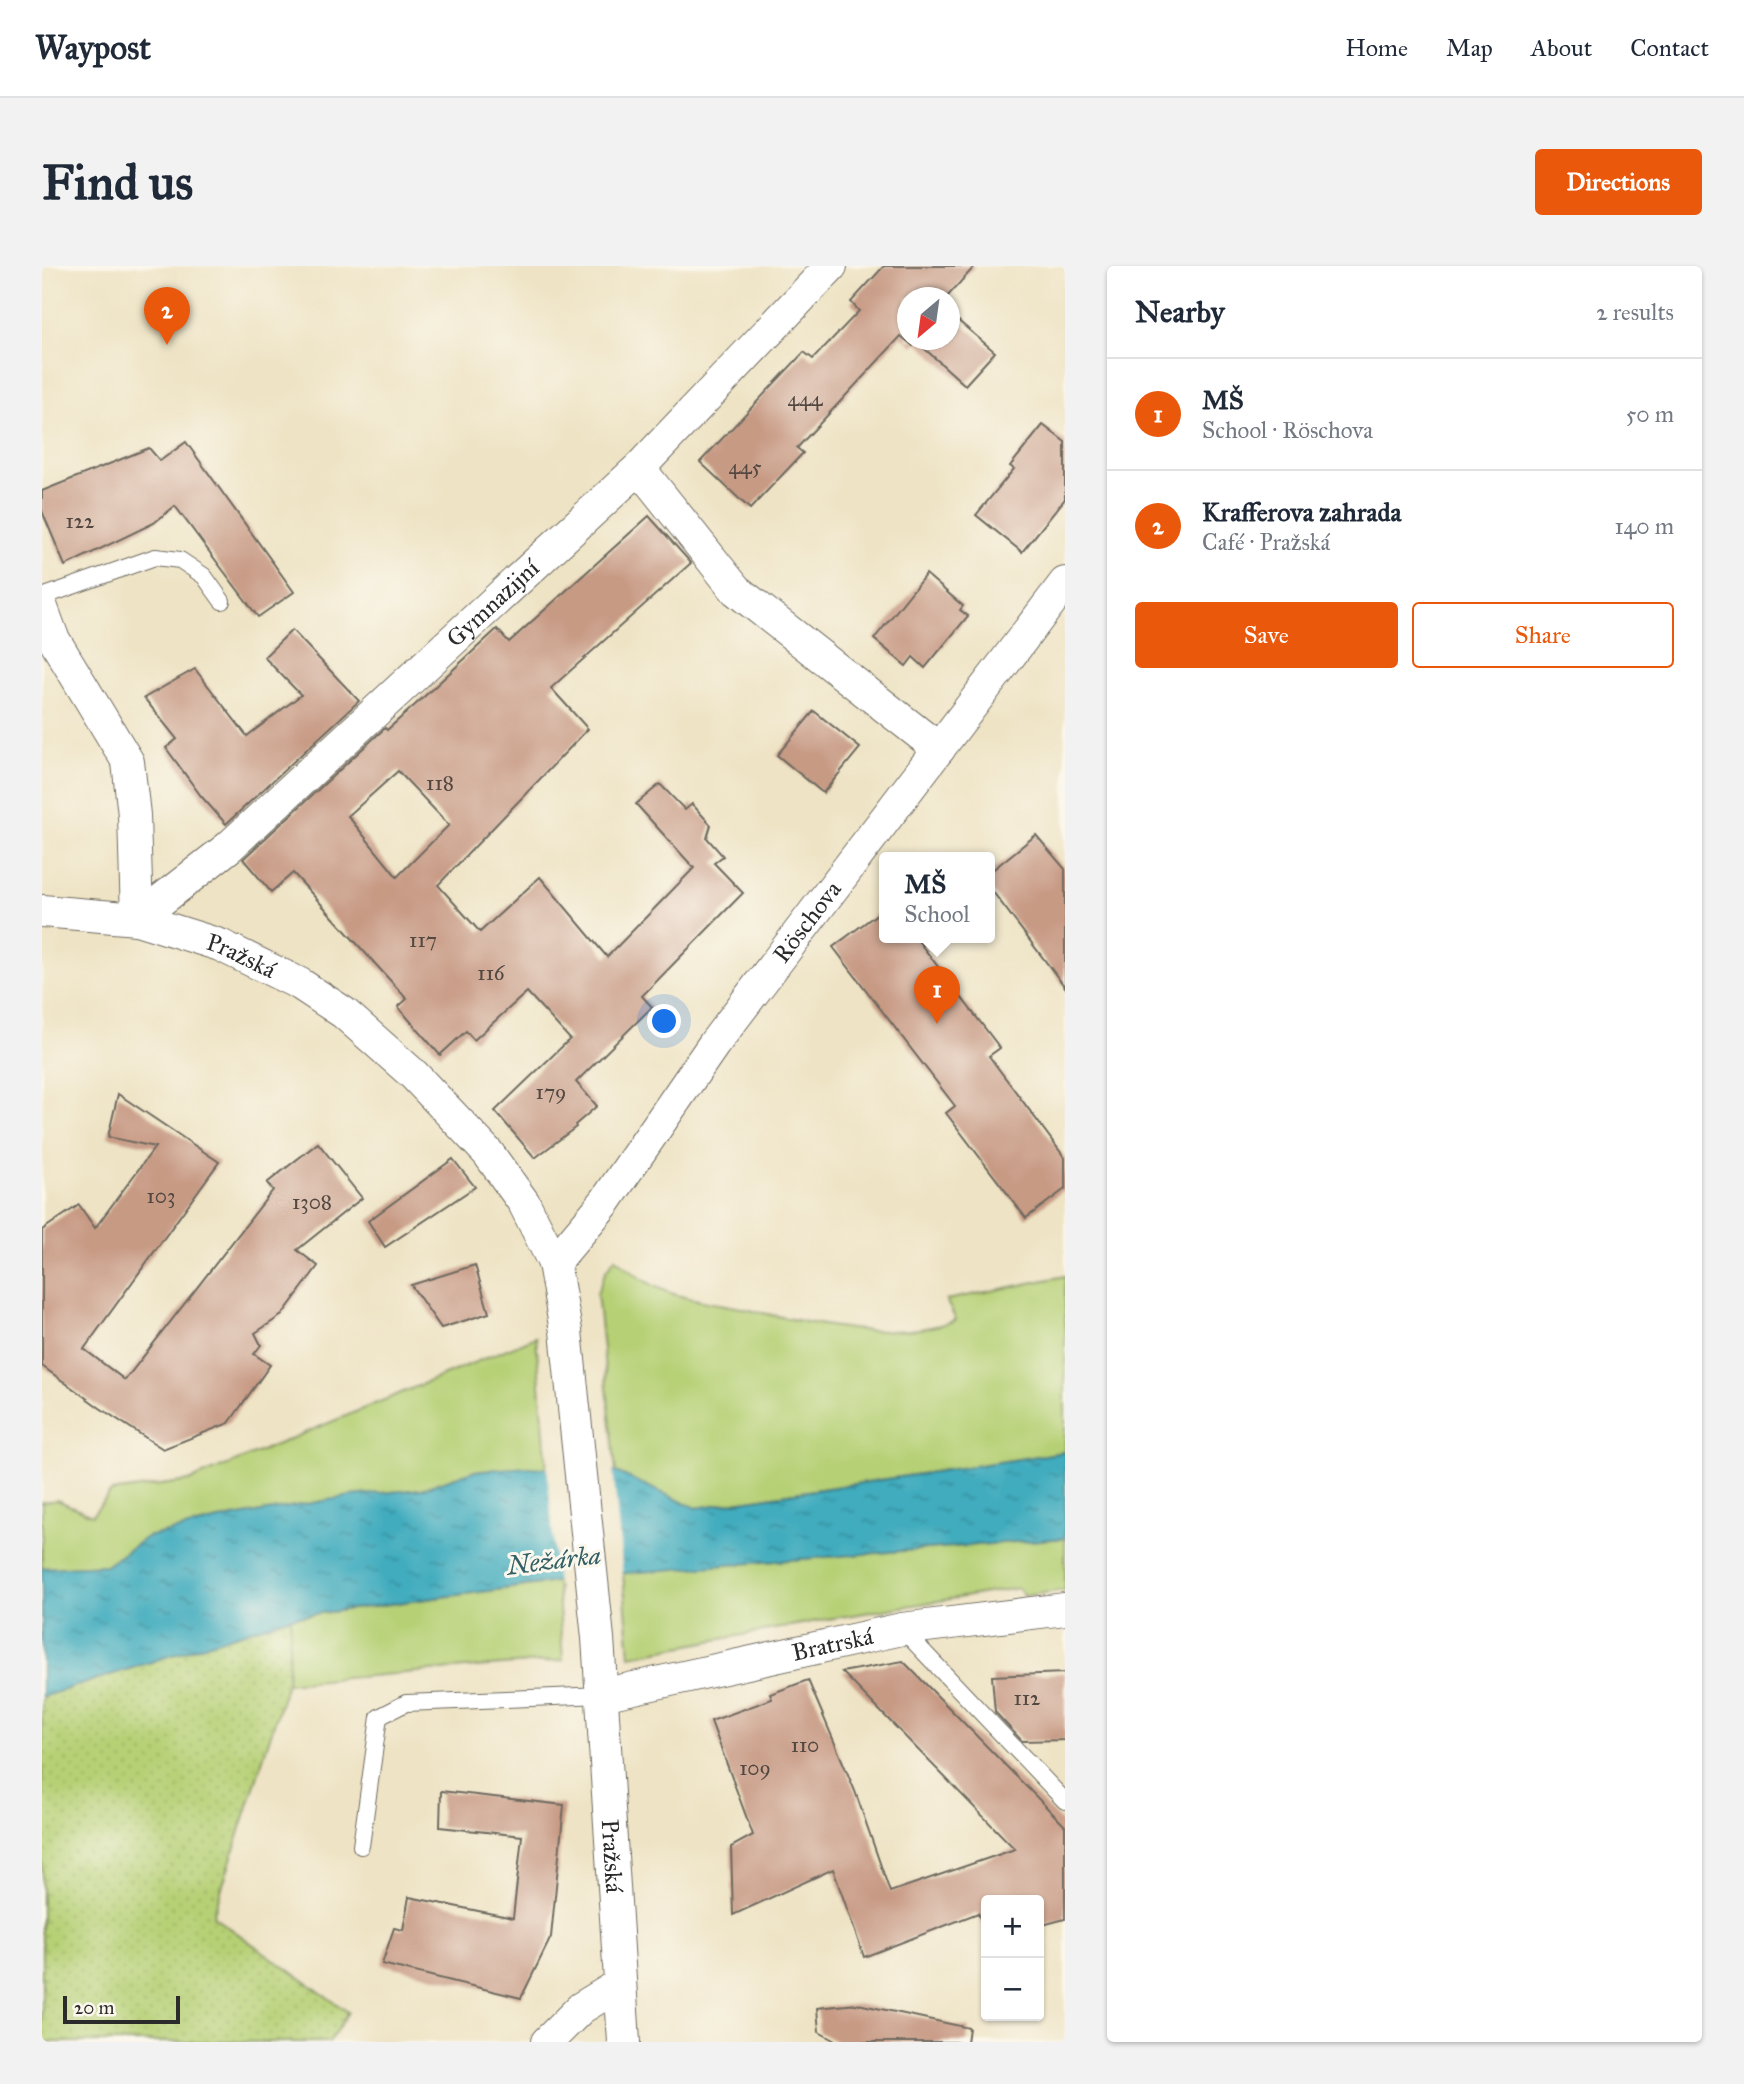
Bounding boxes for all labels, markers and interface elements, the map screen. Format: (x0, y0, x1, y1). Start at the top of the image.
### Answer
text: Waypost (35, 28, 151, 68)
text: Home (1345, 33, 1408, 63)
text: Map (1446, 33, 1493, 63)
text: About (1531, 33, 1592, 63)
text: Contact (1630, 33, 1709, 63)
button: Directions (1535, 149, 1702, 215)
text: Find us (42, 153, 193, 212)
pin: 2 (144, 287, 190, 345)
north arrow (897, 287, 960, 350)
text: Nearby (1135, 294, 1225, 330)
text: 2 results (1596, 298, 1674, 326)
text: MŠ (1202, 384, 1244, 416)
house number: 444 (787, 386, 824, 412)
text: 1 (1153, 400, 1163, 428)
text: 50 m (1626, 400, 1674, 428)
text: School · Röschova (1202, 416, 1373, 444)
house number: 445 (728, 454, 762, 480)
text: Krafferova zahrada (1202, 496, 1401, 528)
house number: 122 (66, 508, 95, 534)
text: 2 (1152, 512, 1164, 540)
text: 140 m (1614, 512, 1674, 540)
text: Café · Pražská (1202, 528, 1330, 556)
street label: Gymnazijní (440, 552, 546, 653)
button: Save (1135, 602, 1398, 668)
button: Share (1412, 602, 1674, 668)
house number: 118 (426, 770, 454, 796)
popup (879, 852, 995, 943)
text: MŠ (904, 868, 946, 900)
street label: Röschova (766, 874, 848, 969)
text: School (904, 900, 970, 928)
street label: Pražská (203, 927, 282, 985)
house number: 117 (409, 927, 437, 953)
house number: 116 (477, 960, 506, 986)
pin: 1 (914, 966, 960, 1024)
your location (647, 1004, 681, 1038)
house number: 179 (536, 1079, 566, 1105)
house number: 103 (147, 1183, 175, 1209)
house number: 1308 (292, 1189, 332, 1215)
water label: Nežárka (503, 1538, 603, 1582)
street label: Bratrská (789, 1621, 877, 1668)
house number: 112 (1014, 1685, 1041, 1711)
house number: 110 (791, 1732, 819, 1758)
house number: 109 (739, 1755, 771, 1781)
street label: Pražská (595, 1818, 629, 1895)
map controls (981, 1895, 1044, 2021)
button: + (981, 1895, 1044, 1958)
button: − (981, 1958, 1044, 2021)
scale bar (63, 1993, 180, 2025)
text: 20 m (74, 1996, 115, 2019)

